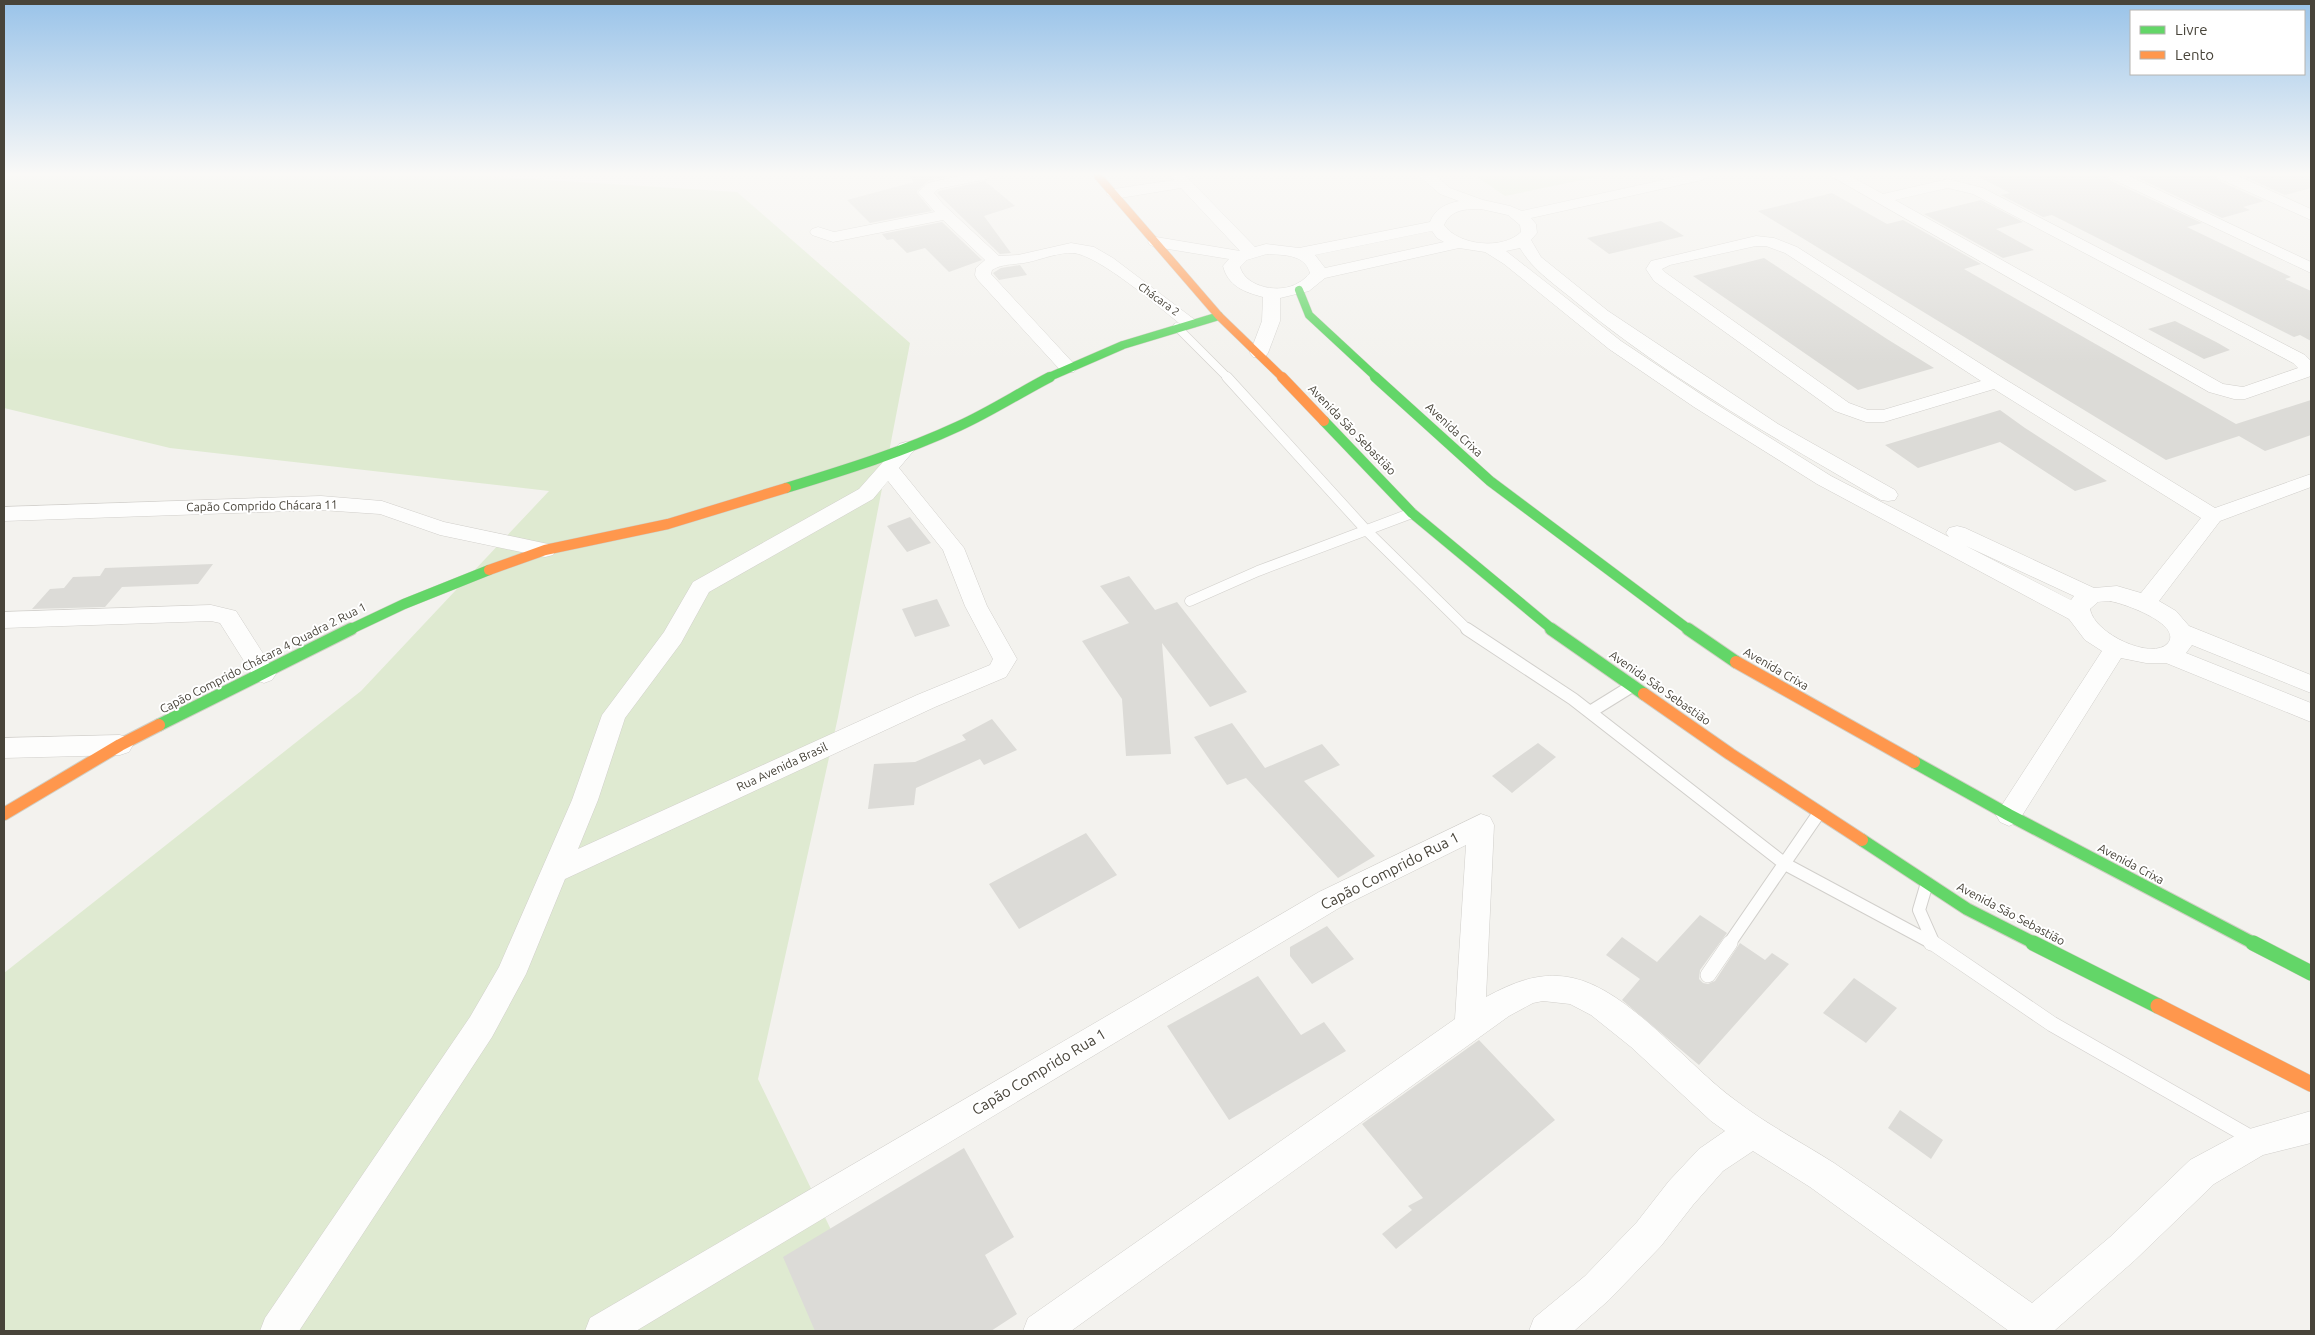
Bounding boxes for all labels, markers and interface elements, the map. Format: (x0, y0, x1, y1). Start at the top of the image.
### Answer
legend (2130, 10, 2305, 75)
text: Livre (2175, 21, 2208, 38)
text: Lento (2175, 46, 2214, 63)
street label: Chácara 2 (1136, 280, 1182, 318)
street label: Avenida São Sebastião (1306, 382, 1399, 477)
street label: Avenida Crixa (1423, 400, 1485, 459)
street label: Capão Comprido Chácara 11 (186, 498, 338, 513)
street label: Capão Comprido Chácara 4 Quadra 2 Rua 1 (157, 600, 368, 716)
street label: Avenida Crixa (1741, 645, 1811, 692)
street label: Avenida São Sebastião (1607, 648, 1713, 727)
street label: Rua Avenida Brasil (734, 740, 829, 793)
street label: Capão Comprido Rua 1 (1318, 828, 1462, 913)
street label: Avenida Crixa (2096, 841, 2166, 886)
street label: Avenida São Sebastião (1955, 880, 2067, 948)
street label: Capão Comprido Rua 1 (969, 1025, 1109, 1118)

